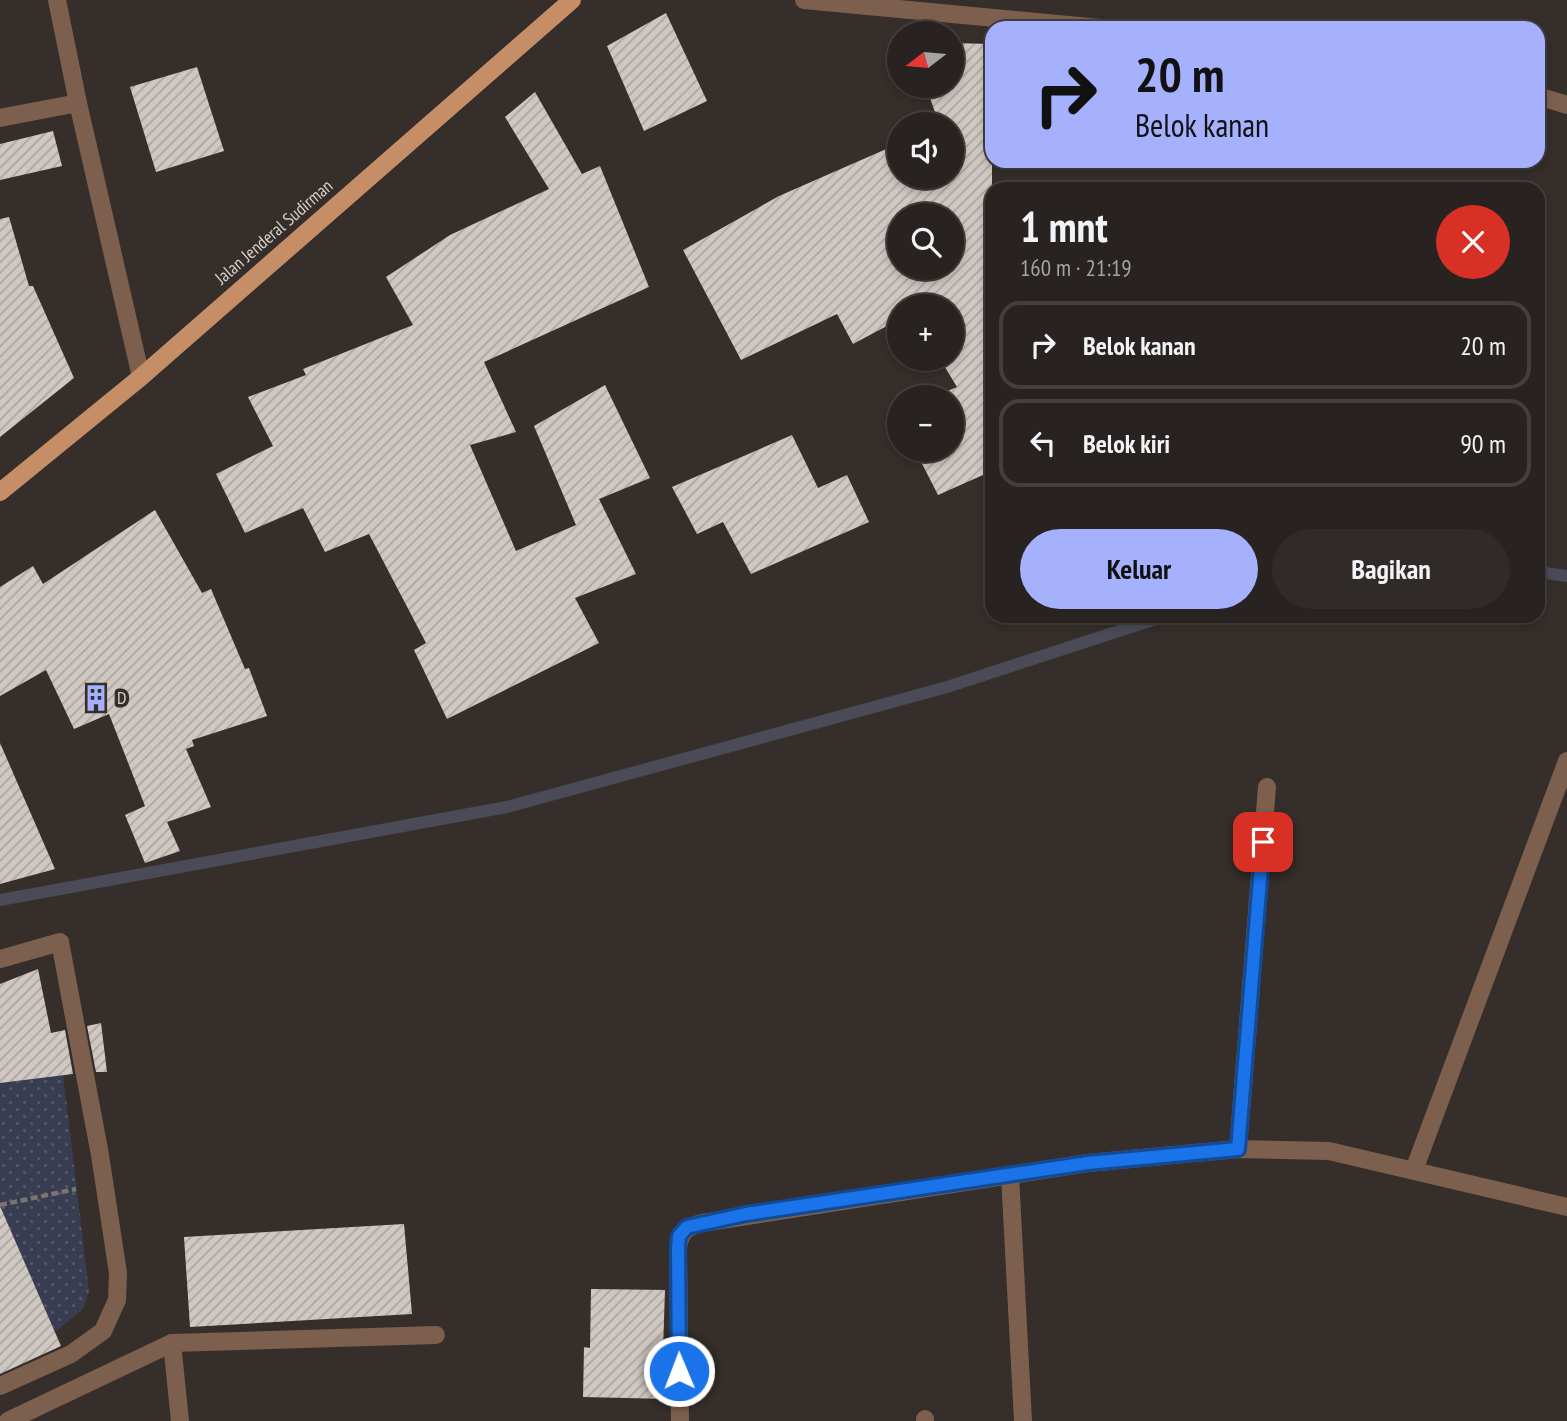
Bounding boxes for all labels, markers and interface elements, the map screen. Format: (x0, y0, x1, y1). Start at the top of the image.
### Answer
north arrow (887, 21, 964, 98)
map controls (887, 21, 964, 462)
text: 20 m (1135, 42, 1224, 106)
icon: right (1020, 49, 1111, 140)
text: Belok kanan (1135, 104, 1269, 146)
button: sound (887, 112, 964, 189)
street label: Jalan Jenderal Sudirman (209, 174, 337, 290)
text: 1 mnt (1020, 199, 1108, 254)
button: search (887, 203, 964, 280)
button: close (1436, 205, 1510, 279)
text: 160 m · 21:19 (1020, 253, 1132, 282)
button: + (887, 294, 964, 371)
icon: right (1024, 326, 1062, 364)
text: Belok kanan (1083, 329, 1196, 362)
text: 20 m (1460, 329, 1506, 362)
button: − (887, 385, 964, 462)
icon: left (1024, 424, 1062, 462)
text: Belok kiri (1083, 427, 1170, 460)
text: 90 m (1460, 427, 1506, 460)
button: Keluar (1020, 529, 1258, 609)
button: Bagikan (1272, 529, 1510, 609)
building icon: D (81, 683, 111, 713)
place label: D (117, 686, 126, 709)
pin (1233, 812, 1293, 872)
icon: arrive (1244, 823, 1282, 861)
position arrow (642, 1334, 716, 1408)

